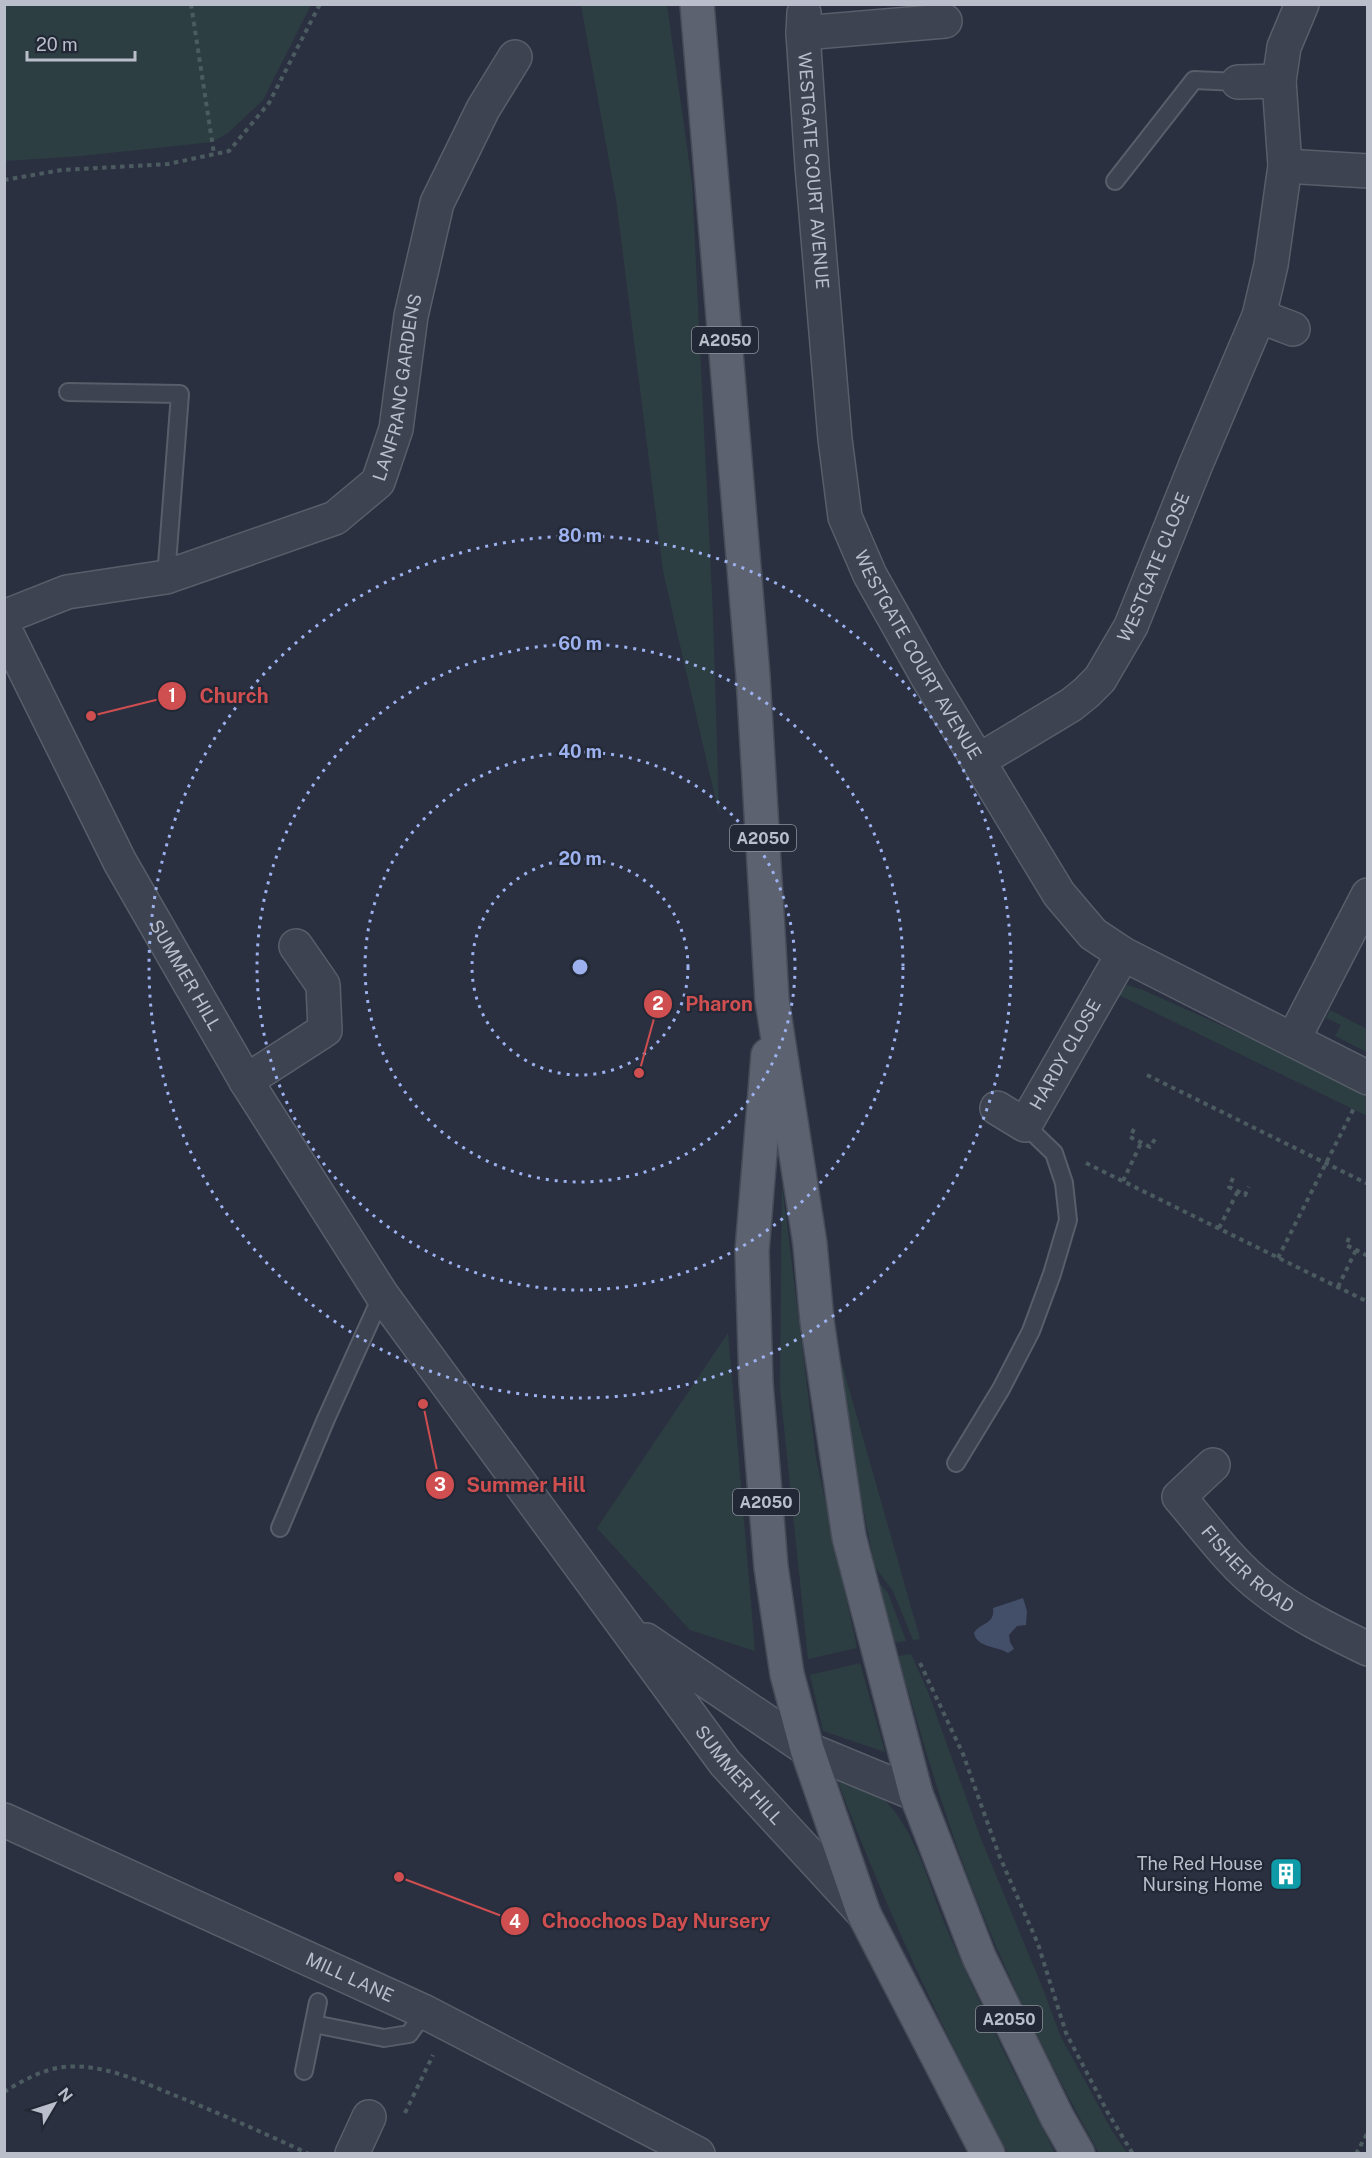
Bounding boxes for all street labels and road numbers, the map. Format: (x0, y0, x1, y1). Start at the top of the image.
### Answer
street label: WESTGATE COURT AVENUE (794, 51, 833, 290)
street label: LANFRANC GARDENS (368, 292, 426, 484)
road number: A2050 (692, 327, 758, 353)
street label: WESTGATE CLOSE (1113, 489, 1194, 646)
street label: WESTGATE COURT AVENUE (851, 547, 986, 763)
road number: A2050 (730, 825, 796, 851)
street label: SUMMER HILL (146, 916, 226, 1034)
street label: HARDY CLOSE (1025, 995, 1105, 1113)
road number: A2050 (733, 1489, 799, 1515)
street label: FISHER ROAD (1197, 1521, 1298, 1617)
street label: SUMMER HILL (691, 1721, 788, 1829)
street label: MILL LANE (303, 1948, 397, 2006)
road number: A2050 (976, 2006, 1042, 2032)

